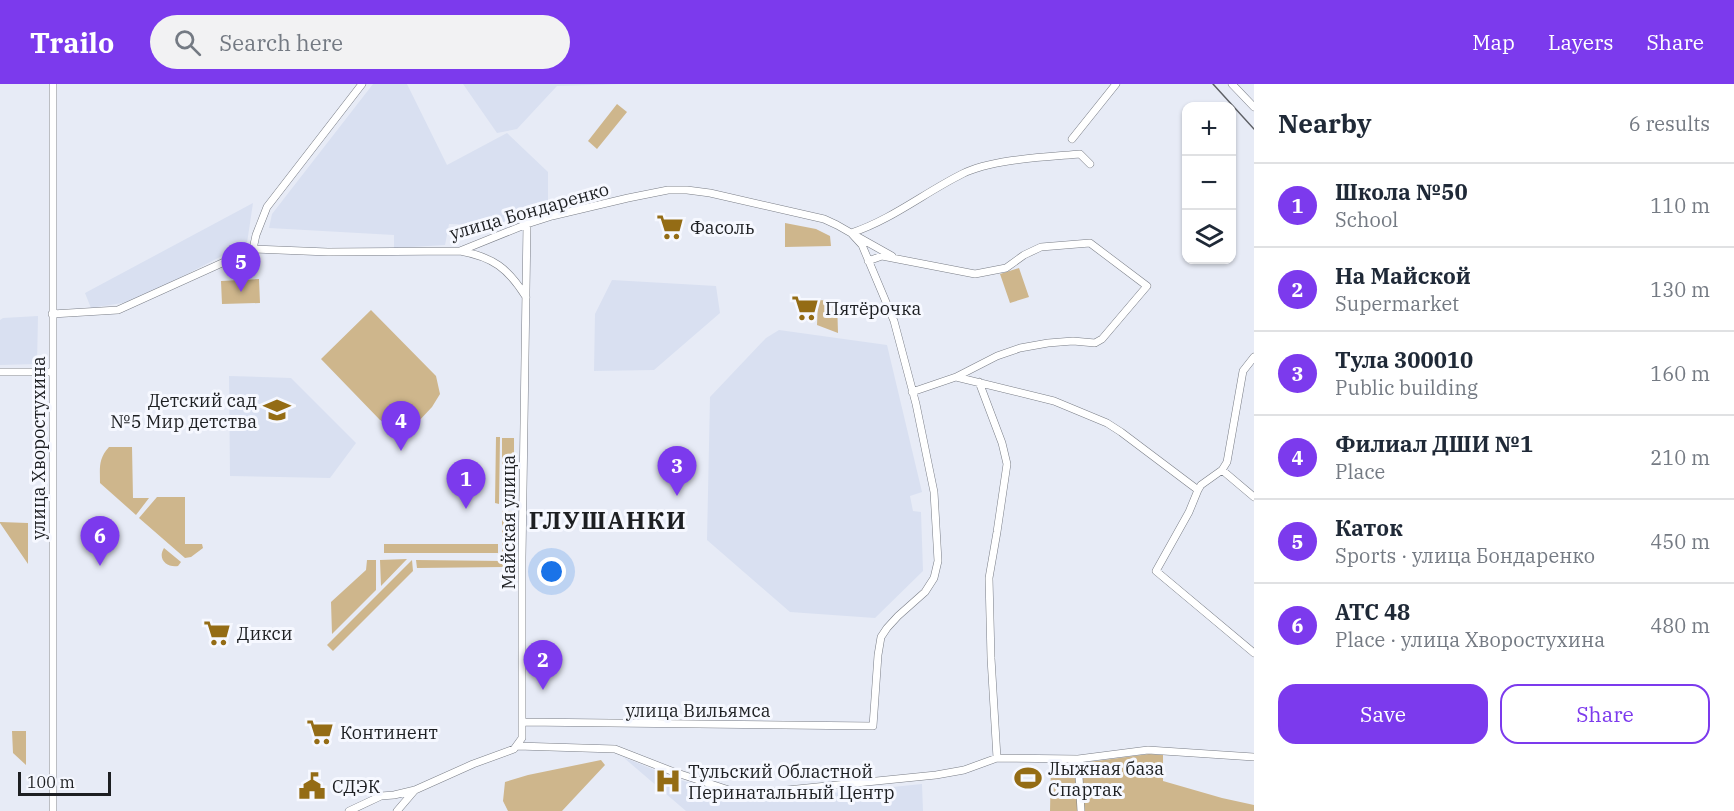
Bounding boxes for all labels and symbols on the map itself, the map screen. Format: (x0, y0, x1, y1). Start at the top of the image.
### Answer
street label: улица Бондаренко (447, 177, 611, 245)
supermarket icon: Фасоль (655, 212, 685, 242)
place label: Фасоль (690, 216, 755, 239)
pin: 5 (222, 242, 260, 292)
supermarket icon: Пятёрочка (790, 293, 820, 323)
place label: Пятёрочка (825, 297, 921, 320)
street label: улица Хворостухина (27, 356, 50, 540)
place label: Детский сад №5 Мир детства (111, 389, 257, 433)
school or university icon: Детский сад №5 Мир детства (262, 395, 292, 425)
pin: 4 (382, 402, 420, 451)
pin: 3 (658, 446, 696, 496)
street label: Майская улица (497, 454, 520, 589)
pin: 1 (446, 460, 486, 509)
district label: ГЛУШАНКИ (529, 504, 687, 536)
pin: 6 (80, 516, 120, 566)
your location (537, 557, 566, 586)
supermarket icon: Дикси (202, 618, 232, 648)
place label: Дикси (237, 622, 293, 645)
pin: 2 (524, 640, 562, 690)
street label: улица Вильямса (625, 699, 771, 722)
supermarket icon: Континент (305, 717, 335, 747)
place label: Континент (340, 721, 438, 744)
place label: Лыжная база Спартак (1048, 757, 1164, 801)
place label: Тульский Областной Перинатальный Центр (688, 760, 894, 804)
sports icon: Лыжная база Спартак (1013, 763, 1043, 793)
hospital icon: Тульский Областной Перинатальный Центр (653, 766, 683, 796)
scale bar (18, 769, 111, 796)
public building icon: СДЭК (297, 771, 327, 801)
place label: СДЭК (332, 775, 381, 798)

